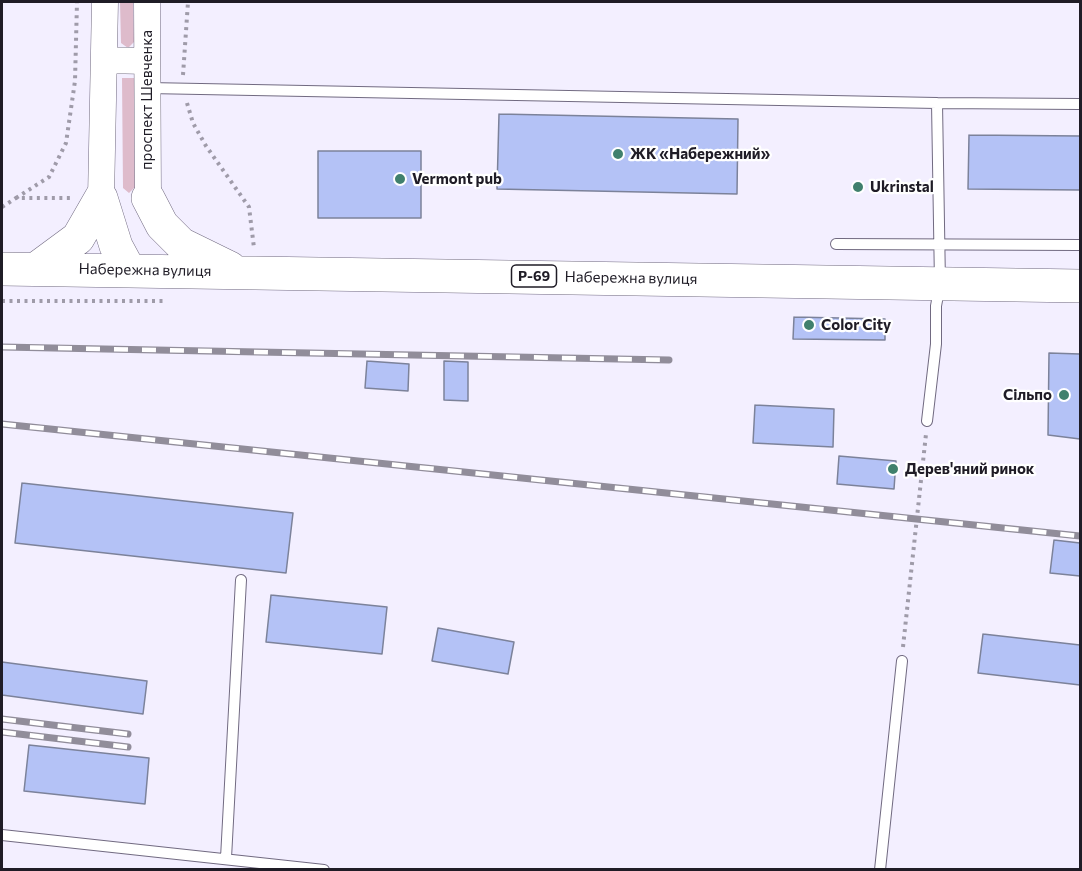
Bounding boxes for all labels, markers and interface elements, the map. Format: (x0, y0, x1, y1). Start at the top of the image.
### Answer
street label: проспект Шевченка (138, 30, 156, 170)
place label: ЖК «Набережний» (630, 145, 770, 163)
marker: ЖК «Набережний» (611, 147, 625, 161)
place label: Vermont pub (412, 170, 502, 188)
marker: Vermont pub (393, 172, 407, 186)
place label: Ukrinstal (870, 178, 934, 196)
marker: Ukrinstal (851, 180, 865, 194)
street label: Набережна вулиця (78, 260, 212, 280)
road number: Р-69 (512, 265, 556, 287)
street label: Набережна вулиця (564, 268, 698, 288)
place label: Color City (821, 316, 891, 334)
marker: Color City (802, 318, 816, 332)
place label: Сільпо (1003, 386, 1052, 404)
marker: Сільпо (1057, 388, 1071, 402)
place label: Дерев'яний ринок (905, 460, 1034, 478)
marker: Дерев'яний ринок (886, 462, 900, 476)

